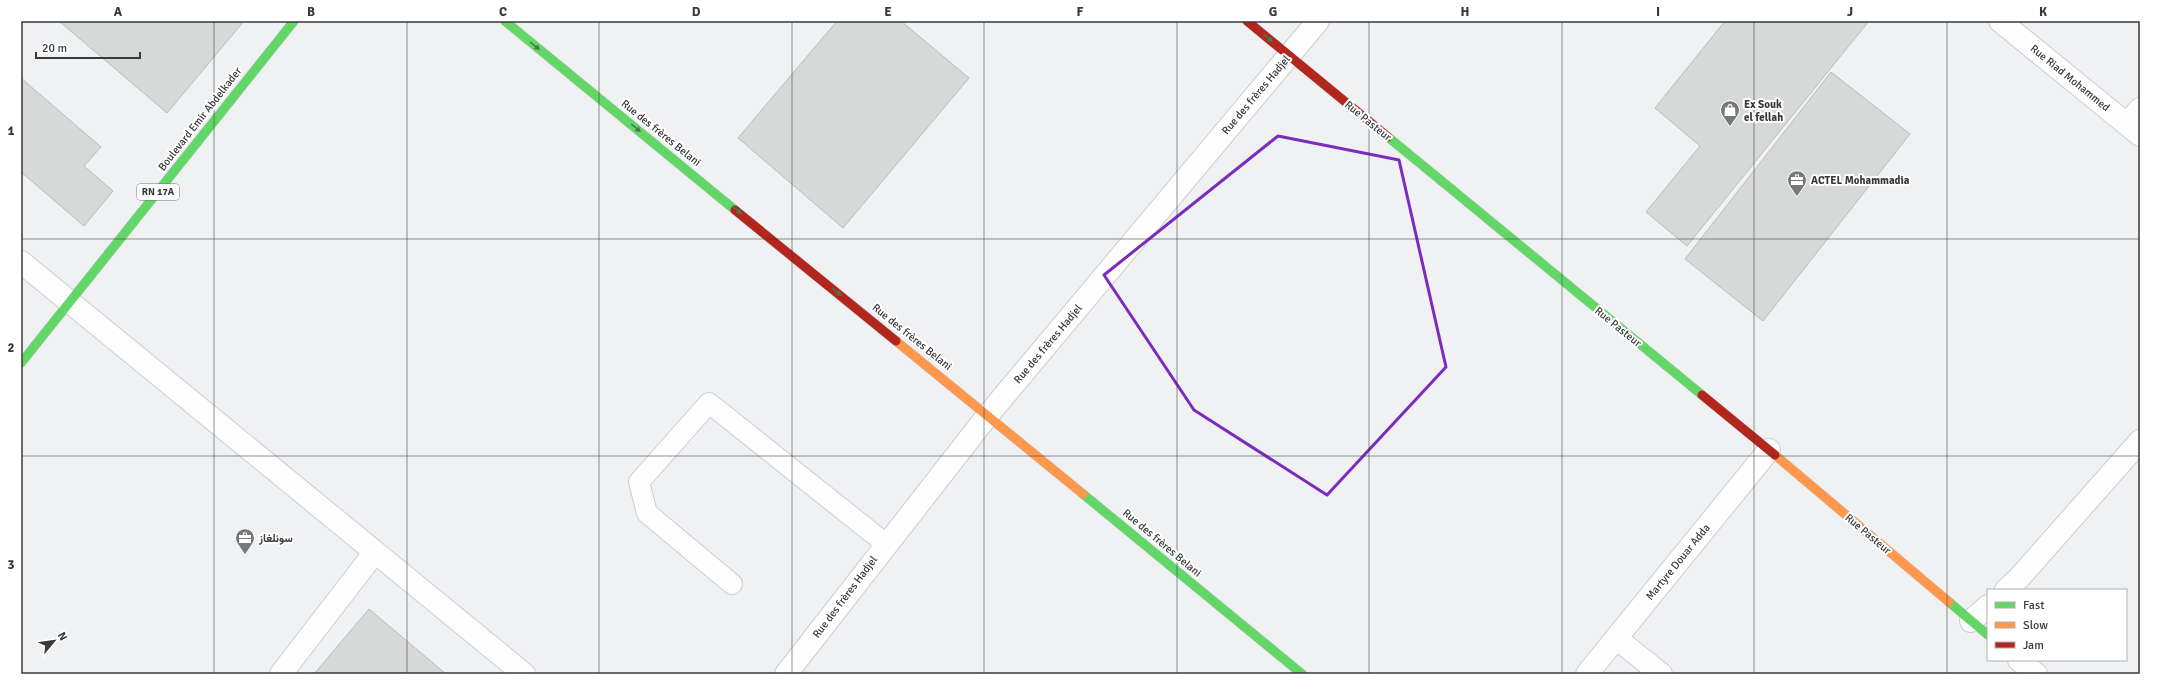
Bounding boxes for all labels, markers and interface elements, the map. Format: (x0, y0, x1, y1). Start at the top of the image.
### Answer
text: A (114, 4, 123, 20)
text: B (307, 4, 315, 20)
text: C (499, 4, 507, 20)
text: D (692, 4, 701, 20)
text: E (884, 4, 892, 20)
text: F (1077, 4, 1084, 20)
text: G (1269, 4, 1277, 20)
text: H (1461, 4, 1469, 20)
text: I (1656, 4, 1660, 20)
text: J (1847, 4, 1853, 20)
text: K (2039, 4, 2047, 20)
scale bar (36, 34, 140, 60)
one-way arrow (1262, 34, 1273, 43)
text: 20 m (42, 41, 67, 56)
one-way arrow (530, 41, 541, 50)
street label: Rue Riad Mohammed (2028, 42, 2113, 114)
street label: Rue des frères Hadjel (1219, 53, 1293, 137)
street label: Boulevard Emir Abdelkader (156, 65, 244, 173)
street label: Rue des frères Belani (619, 97, 703, 169)
street label: Rue Pasteur (1342, 98, 1394, 144)
place label: Ex Souk el fellah (1744, 98, 1783, 124)
shop icon: Ex Souk el fellah (1719, 99, 1741, 127)
text: 1 (7, 123, 15, 139)
one-way arrow (630, 123, 641, 132)
office icon: ACTEL Mohammadia (1786, 169, 1808, 197)
place label: ACTEL Mohammadia (1811, 174, 1910, 187)
road number: RN 17A (137, 184, 179, 200)
one-way arrow (731, 206, 742, 214)
one-way arrow (832, 288, 843, 297)
street label: Rue des frères Belani (870, 301, 954, 373)
street label: Rue des frères Hadjel (1011, 302, 1085, 386)
street label: Rue Pasteur (1592, 304, 1644, 350)
text: 2 (7, 340, 15, 356)
street label: Rue des frères Belani (1120, 506, 1204, 580)
street label: Rue Pasteur (1842, 511, 1894, 557)
street label: Martyre Douar Adda (1643, 521, 1713, 603)
office icon: سونلغاز (234, 527, 256, 555)
place label: سونلغاز (258, 532, 293, 545)
street label: Rue des frères Hadjel (810, 553, 880, 641)
text: 3 (7, 557, 15, 573)
legend (1987, 589, 2127, 661)
text: Fast (2023, 598, 2044, 613)
text: Slow (2023, 618, 2048, 633)
north arrow (34, 621, 74, 661)
text: N (55, 630, 70, 643)
text: Jam (2023, 638, 2044, 653)

